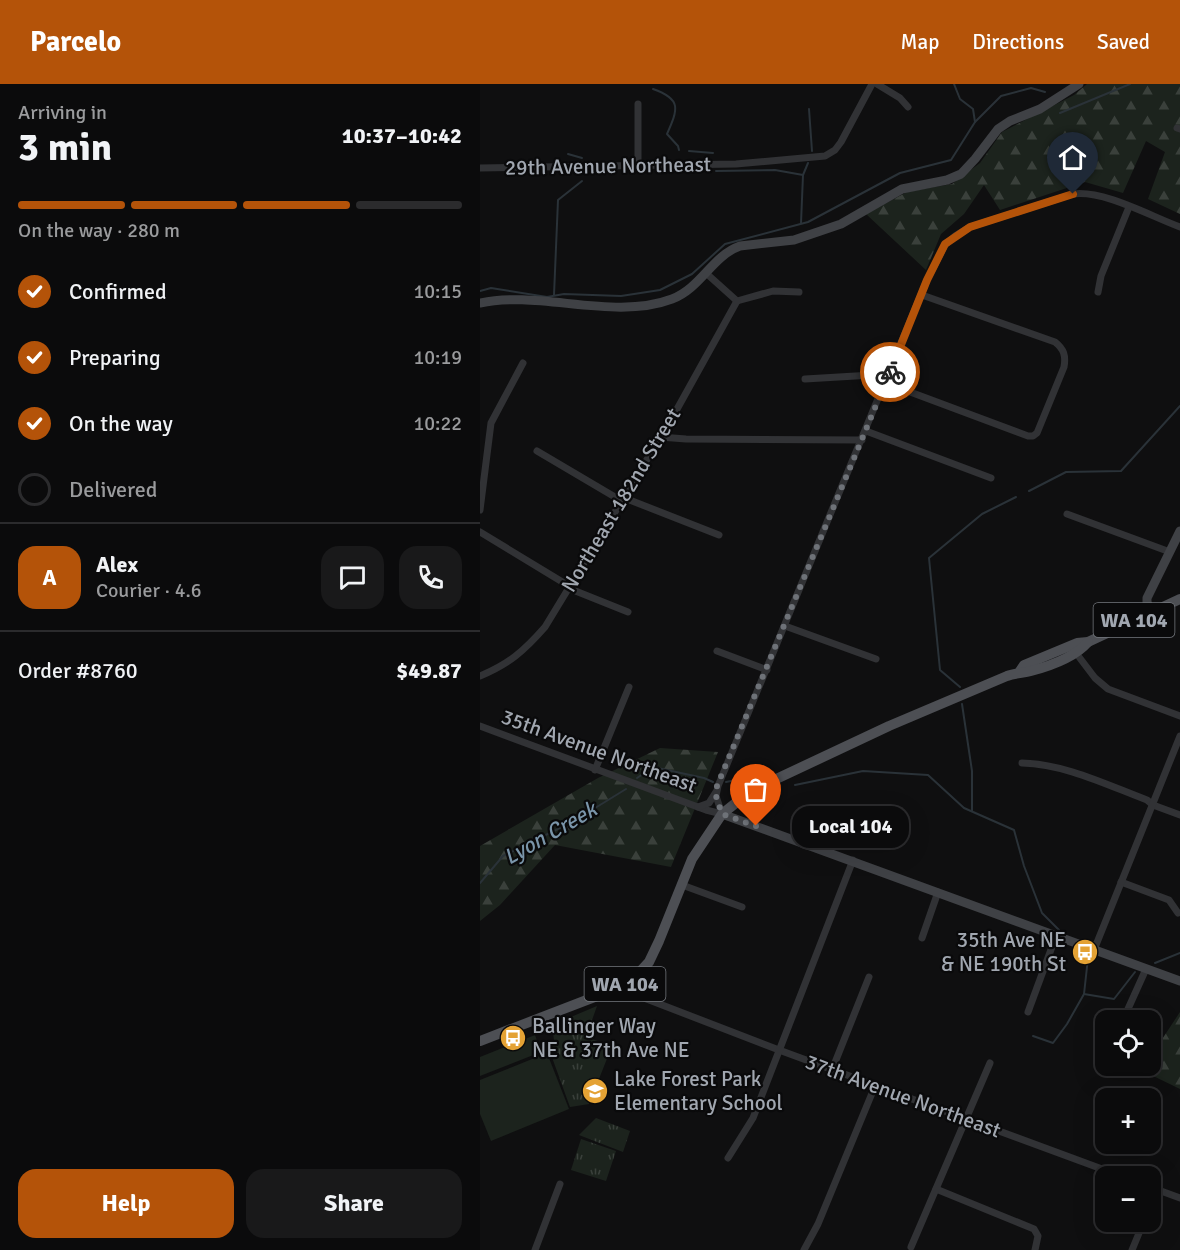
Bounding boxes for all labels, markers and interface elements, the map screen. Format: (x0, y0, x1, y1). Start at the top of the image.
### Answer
text: Parcelo (30, 25, 121, 59)
text: Map (901, 29, 939, 55)
text: Directions (972, 29, 1064, 55)
text: Saved (1097, 29, 1150, 55)
text: Arriving in (18, 100, 107, 125)
text: 10:37–10:42 (342, 122, 462, 149)
text: 3 min (18, 123, 112, 171)
pin (1047, 132, 1098, 194)
icon: home (1056, 141, 1089, 174)
street label: 29th Avenue Northeast (505, 151, 711, 181)
text: On the way · 280 m (18, 218, 180, 243)
icon: check (18, 275, 51, 308)
text: Confirmed (69, 278, 167, 305)
text: 10:15 (413, 279, 462, 304)
icon: check (18, 341, 51, 374)
courier (860, 342, 920, 402)
text: Preparing (69, 344, 161, 371)
text: 10:19 (413, 345, 462, 370)
icon: bike (874, 356, 907, 389)
street label: Northeast 182nd Street (556, 403, 686, 597)
icon: check (18, 407, 51, 440)
text: On the way (69, 410, 173, 437)
text: 10:22 (413, 411, 462, 436)
text: Delivered (69, 476, 157, 503)
button: chat (321, 546, 384, 609)
button: phone (399, 546, 462, 609)
text: Alex (96, 551, 138, 578)
text: A (42, 564, 57, 591)
text: Courier · 4.6 (96, 578, 202, 603)
road number: WA 104 (1094, 603, 1174, 637)
text: Order #8760 (18, 657, 138, 684)
text: $49.87 (396, 657, 462, 684)
street label: 35th Avenue Northeast (498, 704, 700, 798)
pin (730, 764, 781, 826)
icon: bag (739, 773, 772, 806)
water label: Lyon Creek (499, 795, 603, 870)
callout: Local 104 (792, 805, 909, 847)
text: Local 104 (809, 814, 892, 839)
place label: 35th Ave NE & NE 190th St (941, 927, 1066, 977)
bus stop icon: 35th Ave NE & NE 190th St (1070, 937, 1100, 967)
road number: WA 104 (584, 967, 666, 1001)
map controls (1095, 1010, 1161, 1232)
button: locate (1095, 1010, 1161, 1076)
place label: Ballinger Way NE & 37th Ave NE (532, 1013, 690, 1063)
bus stop icon: Ballinger Way NE & 37th Ave NE (498, 1023, 528, 1053)
street label: 37th Avenue Northeast (802, 1049, 1004, 1143)
place label: Lake Forest Park Elementary School (614, 1066, 783, 1116)
school or university icon: Lake Forest Park Elementary School (580, 1076, 610, 1106)
button: + (1095, 1088, 1161, 1154)
button: − (1095, 1166, 1161, 1232)
button: Help (18, 1169, 234, 1238)
button: Share (246, 1169, 462, 1238)

